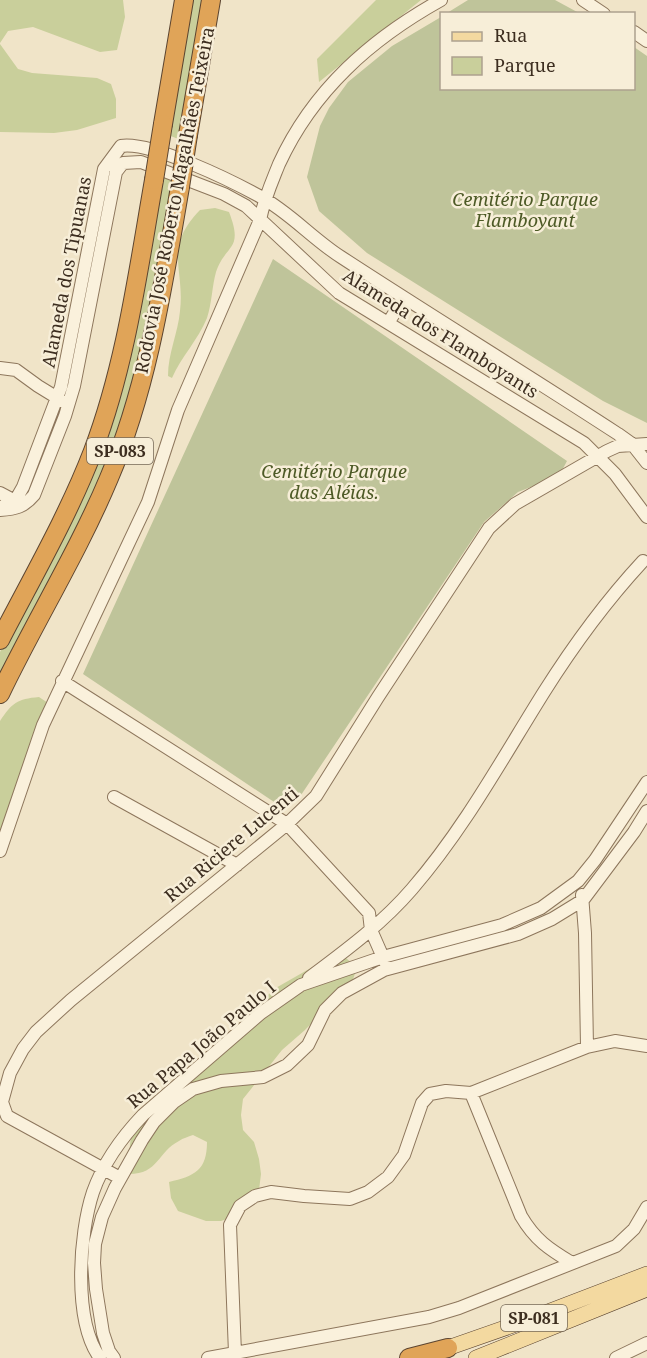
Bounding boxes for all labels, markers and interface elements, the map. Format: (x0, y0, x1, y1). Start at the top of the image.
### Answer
legend (440, 12, 635, 90)
text: Rua (494, 23, 527, 47)
street label: Rodovia José Roberto Magalhães Teixeira (129, 25, 219, 375)
text: Parque (494, 53, 556, 77)
street label: Alameda dos Tipuanas (36, 174, 96, 370)
park label: Cemitério Parque Flamboyant (452, 187, 598, 232)
street label: Alameda dos Flamboyants (339, 263, 543, 403)
road number: SP-083 (87, 438, 153, 464)
park label: Cemitério Parque das Aléias. (261, 459, 407, 504)
street label: Rua Riciere Lucenti (159, 781, 303, 907)
street label: Rua Papa João Paulo I (122, 975, 280, 1113)
road number: SP-081 (501, 1305, 567, 1331)

